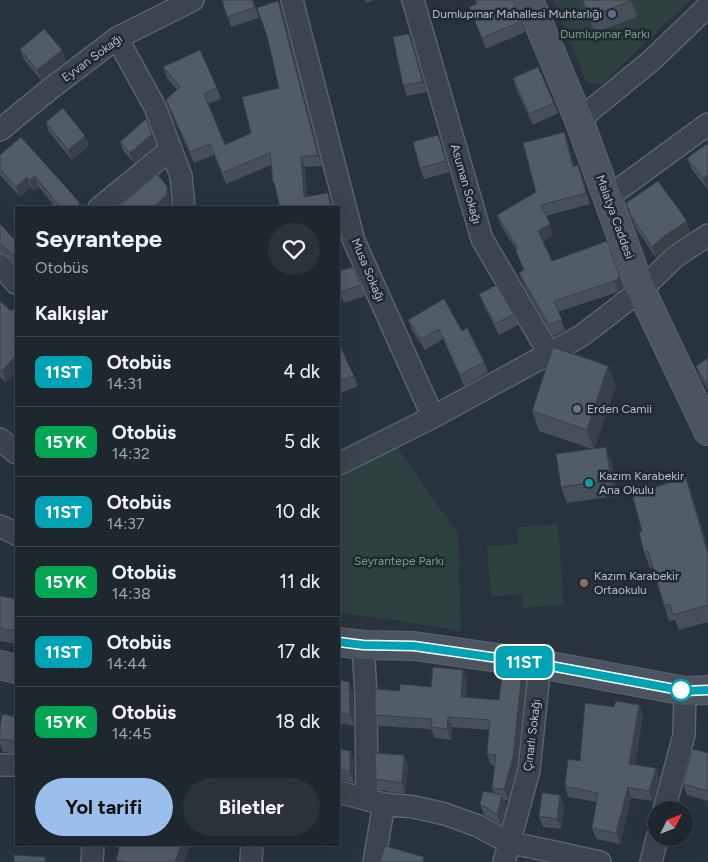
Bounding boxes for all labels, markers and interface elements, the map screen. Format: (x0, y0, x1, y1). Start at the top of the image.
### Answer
place label: Dumlupınar Mahallesi Muhtarlığı (432, 7, 602, 21)
marker: Dumlupınar Mahallesi Muhtarlığı (606, 8, 618, 20)
park label: Dumlupınar Parkı (560, 27, 650, 41)
street label: Eyvan Sokağı (59, 31, 125, 85)
street label: Asuman Sokağı (448, 142, 484, 226)
street label: Malatya Caddesi (593, 173, 637, 261)
button: heart (268, 223, 320, 275)
text: Seyrantepe (35, 224, 162, 253)
street label: Musa Sokağı (348, 236, 388, 304)
text: Otobüs (35, 258, 88, 277)
text: Kalkışlar (35, 302, 108, 325)
text: Otobüs (107, 351, 171, 374)
text: 4 dk (283, 360, 320, 383)
text: 11ST (45, 361, 82, 383)
text: 14:31 (107, 374, 143, 393)
place label: Erden Camii (587, 402, 652, 416)
marker: Erden Camii (571, 403, 583, 415)
text: Otobüs (112, 421, 176, 444)
text: 5 dk (284, 430, 320, 453)
text: 15YK (45, 431, 87, 453)
text: 14:32 (112, 444, 150, 463)
place label: Kazım Karabekir Ana Okulu (599, 469, 684, 497)
marker: Kazım Karabekir Ana Okulu (583, 477, 595, 489)
text: Otobüs (107, 491, 171, 514)
text: 10 dk (275, 500, 320, 523)
text: 11ST (45, 501, 82, 523)
text: 14:37 (107, 514, 145, 533)
park label: Seyrantepe Parkı (354, 554, 444, 568)
text: Otobüs (112, 561, 176, 584)
place label: Kazım Karabekir Ortaokulu (594, 569, 679, 597)
text: 11 dk (279, 570, 320, 593)
text: 15YK (45, 571, 87, 593)
marker: Kazım Karabekir Ortaokulu (578, 577, 590, 589)
text: 14:38 (112, 584, 151, 603)
text: Otobüs (107, 631, 171, 654)
text: 17 dk (277, 640, 320, 663)
text: 11ST (45, 641, 82, 663)
line badge: 11ST (489, 646, 559, 678)
text: 11ST (506, 651, 542, 673)
text: 14:44 (107, 654, 147, 673)
unlabelled marker (670, 679, 692, 701)
street label: Çınarlı Sokağı (521, 698, 543, 772)
text: Otobüs (112, 701, 176, 724)
text: 18 dk (275, 710, 320, 733)
text: 15YK (45, 711, 87, 733)
text: 14:45 (112, 724, 151, 743)
button: Yol tarifi (35, 778, 173, 836)
button: Biletler (183, 778, 320, 836)
north arrow (648, 801, 692, 846)
map controls (648, 801, 693, 846)

